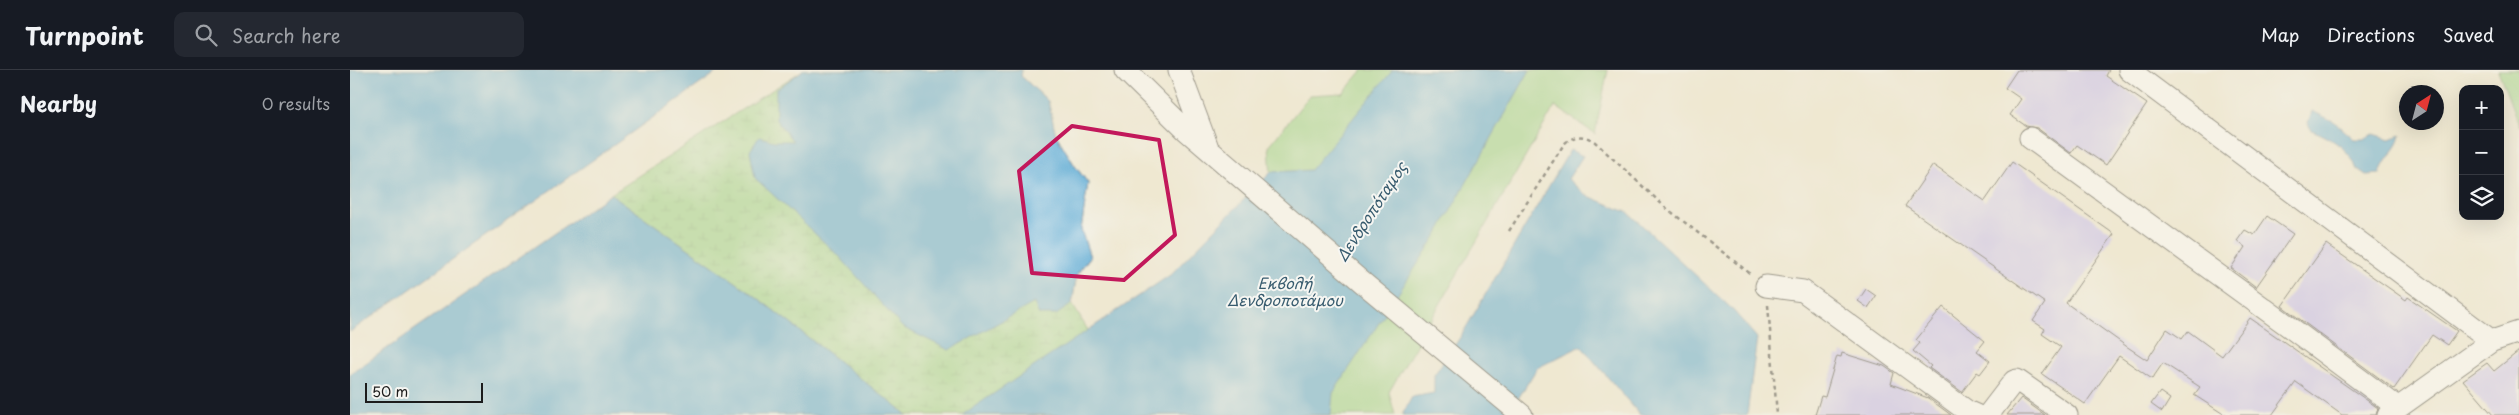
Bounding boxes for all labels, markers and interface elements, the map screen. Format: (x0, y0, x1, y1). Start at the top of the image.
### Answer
search box (174, 12, 524, 57)
text: Turnpoint (25, 17, 144, 53)
icon: search (192, 21, 220, 49)
text: Search here (232, 21, 341, 49)
text: Map (2261, 21, 2299, 48)
text: Directions (2327, 21, 2415, 48)
text: Saved (2443, 21, 2494, 48)
north arrow (2399, 85, 2444, 130)
map controls (2459, 85, 2504, 220)
button: + (2459, 85, 2504, 130)
text: Nearby (20, 87, 97, 119)
text: 0 results (262, 91, 330, 115)
button: − (2459, 130, 2504, 175)
water label: Δενδροπόταμος (1330, 156, 1412, 265)
button: layers (2459, 175, 2504, 220)
water label: Εκβολή Δενδροποτάμου (1227, 271, 1344, 311)
scale bar (365, 380, 482, 403)
text: 50 m (372, 381, 408, 402)

